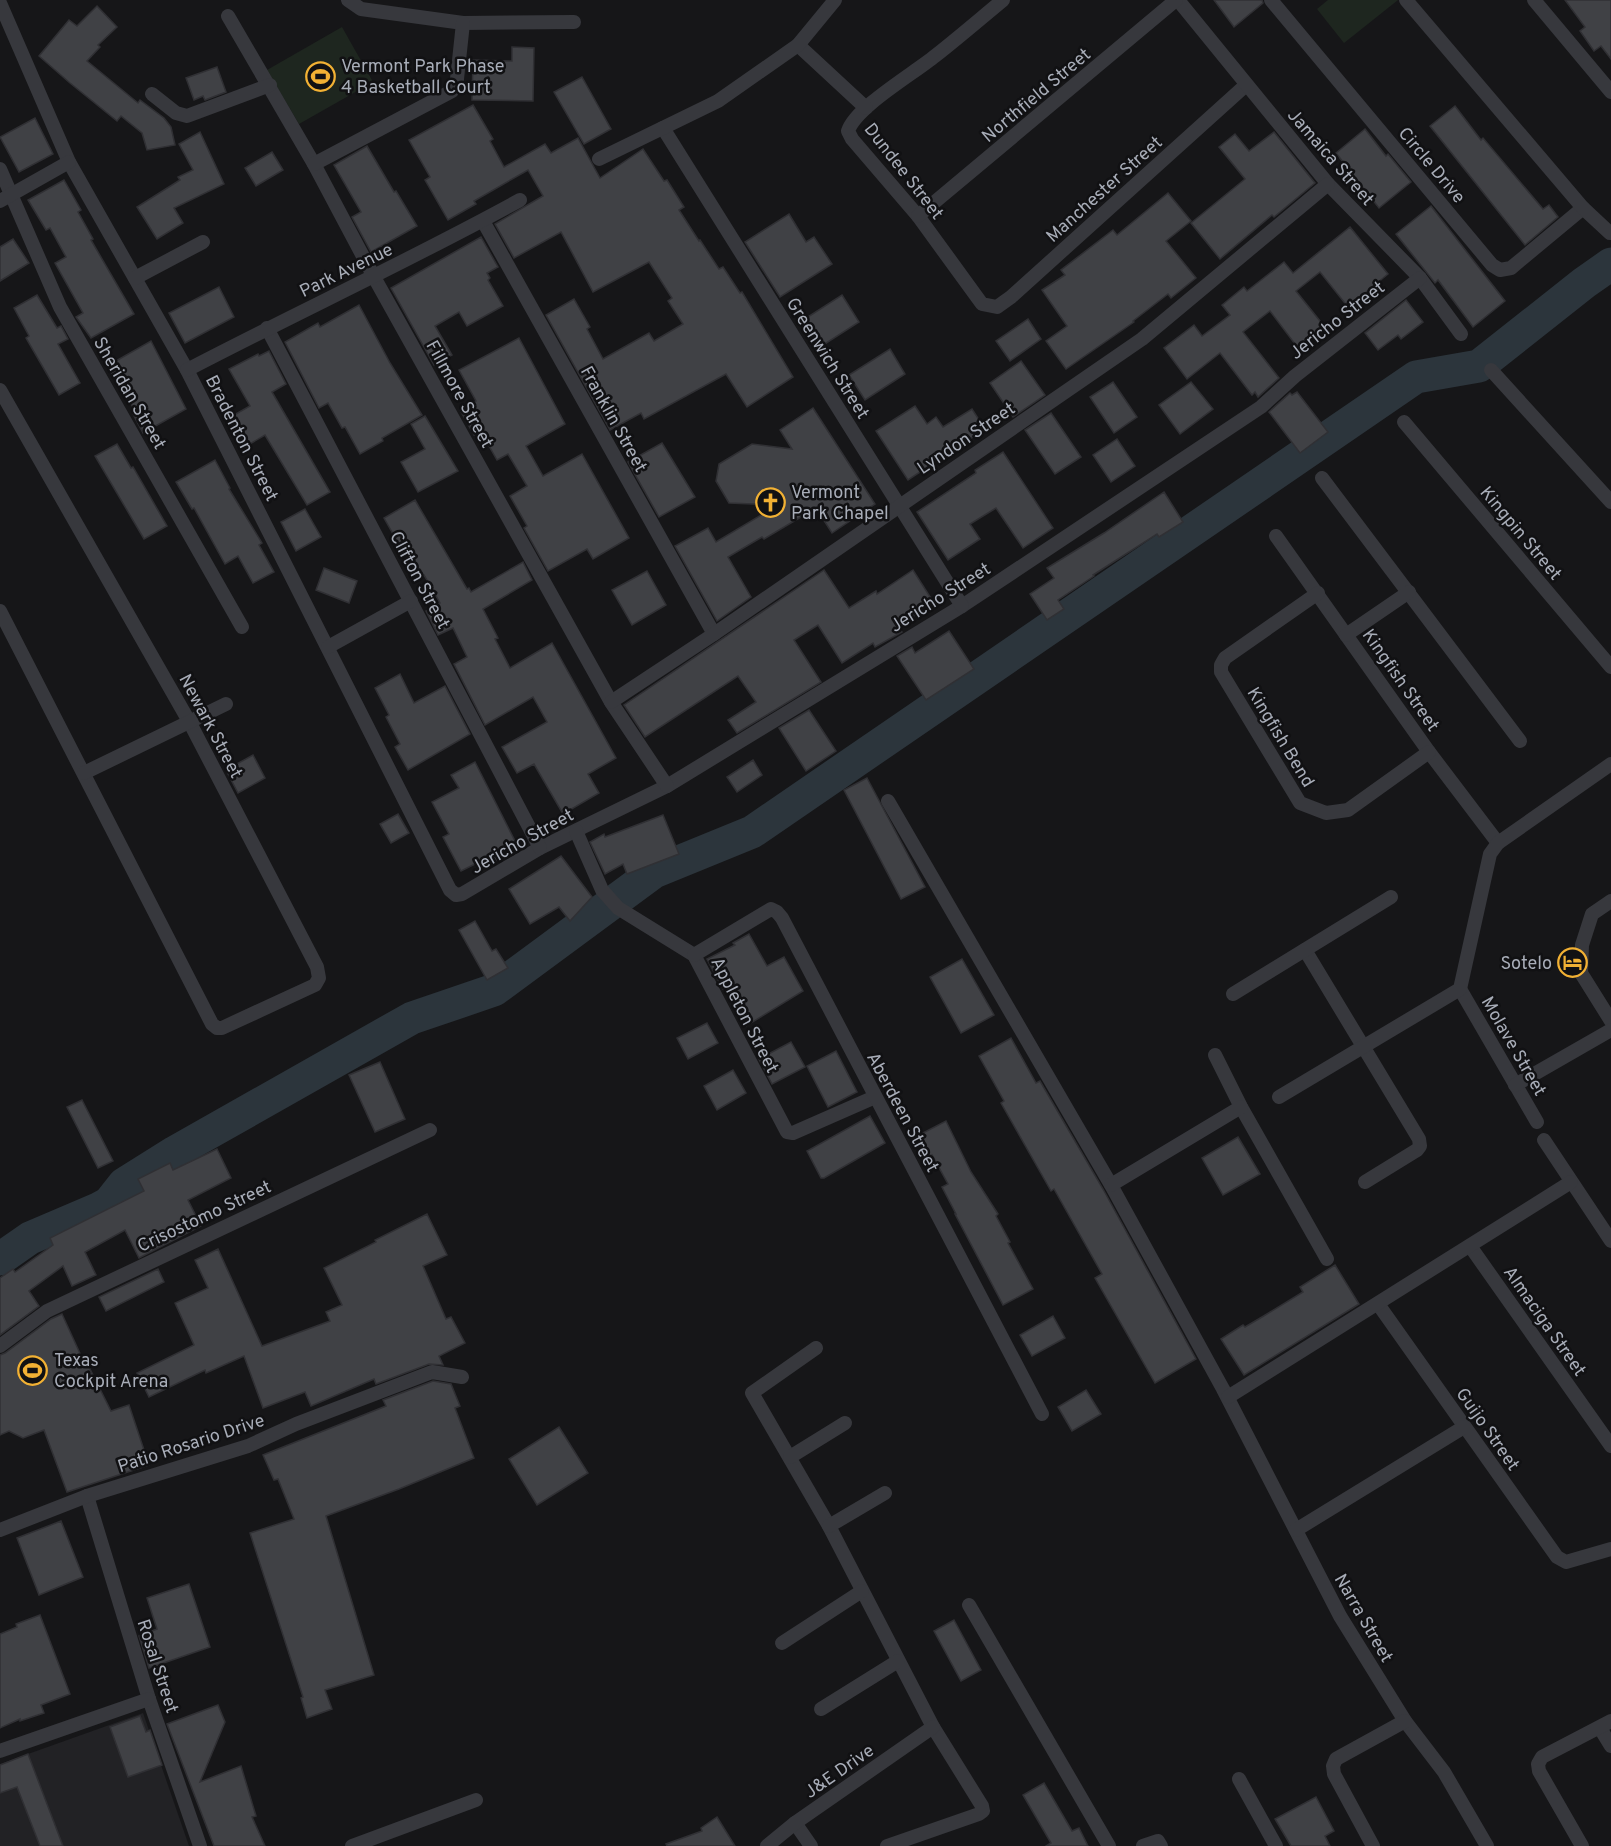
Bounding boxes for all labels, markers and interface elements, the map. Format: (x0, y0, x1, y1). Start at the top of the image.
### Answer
street label: Northfield Street (978, 44, 1096, 148)
place label: Vermont Park Phase 4 Basketball Court (341, 56, 505, 100)
sports icon: Vermont Park Phase 4 Basketball Court (304, 60, 336, 92)
street label: Jamaica Street (1282, 105, 1378, 211)
street label: Dundee Street (858, 119, 948, 225)
street label: Circle Drive (1392, 123, 1470, 209)
street label: Manchester Street (1042, 132, 1168, 248)
street label: Park Avenue (296, 239, 397, 304)
street label: Jericho Street (1286, 277, 1390, 365)
street label: Greenwich Street (780, 294, 873, 424)
street label: Sheridan Street (87, 333, 170, 454)
street label: Fillmore Street (420, 337, 498, 453)
street label: Franklin Street (574, 363, 651, 477)
street label: Bradenton Street (199, 372, 282, 506)
street label: Lyndon Street (913, 398, 1020, 480)
place label: Vermont Park Chapel (791, 482, 889, 526)
street label: Kingpin Street (1474, 482, 1566, 586)
church icon: Vermont Park Chapel (754, 486, 786, 518)
street label: Clifton Street (383, 528, 454, 634)
street label: Jericho Street (886, 558, 995, 638)
street label: Kingfish Street (1356, 625, 1444, 737)
street label: Newark Street (173, 671, 247, 783)
street label: Kingfish Bend (1241, 684, 1319, 792)
street label: Jericho Street (467, 805, 578, 880)
hotel icon: Sotelo (1557, 947, 1589, 979)
place label: Sotelo (1501, 953, 1552, 976)
street label: Appleton Street (705, 954, 783, 1078)
street label: Molave Street (1475, 993, 1550, 1101)
street label: Aberdeen Street (860, 1049, 943, 1177)
street label: Crisostomo Street (134, 1176, 275, 1259)
street label: Almaciga Street (1497, 1262, 1590, 1381)
place label: Texas Cockpit Arena (54, 1350, 168, 1394)
sports icon: Texas Cockpit Arena (17, 1354, 49, 1386)
street label: Guijo Street (1450, 1384, 1524, 1476)
street label: Patio Rosario Drive (115, 1410, 268, 1479)
street label: Narra Street (1328, 1570, 1397, 1667)
street label: Rosal Street (131, 1616, 183, 1716)
street label: J&E Drive (801, 1740, 879, 1804)

